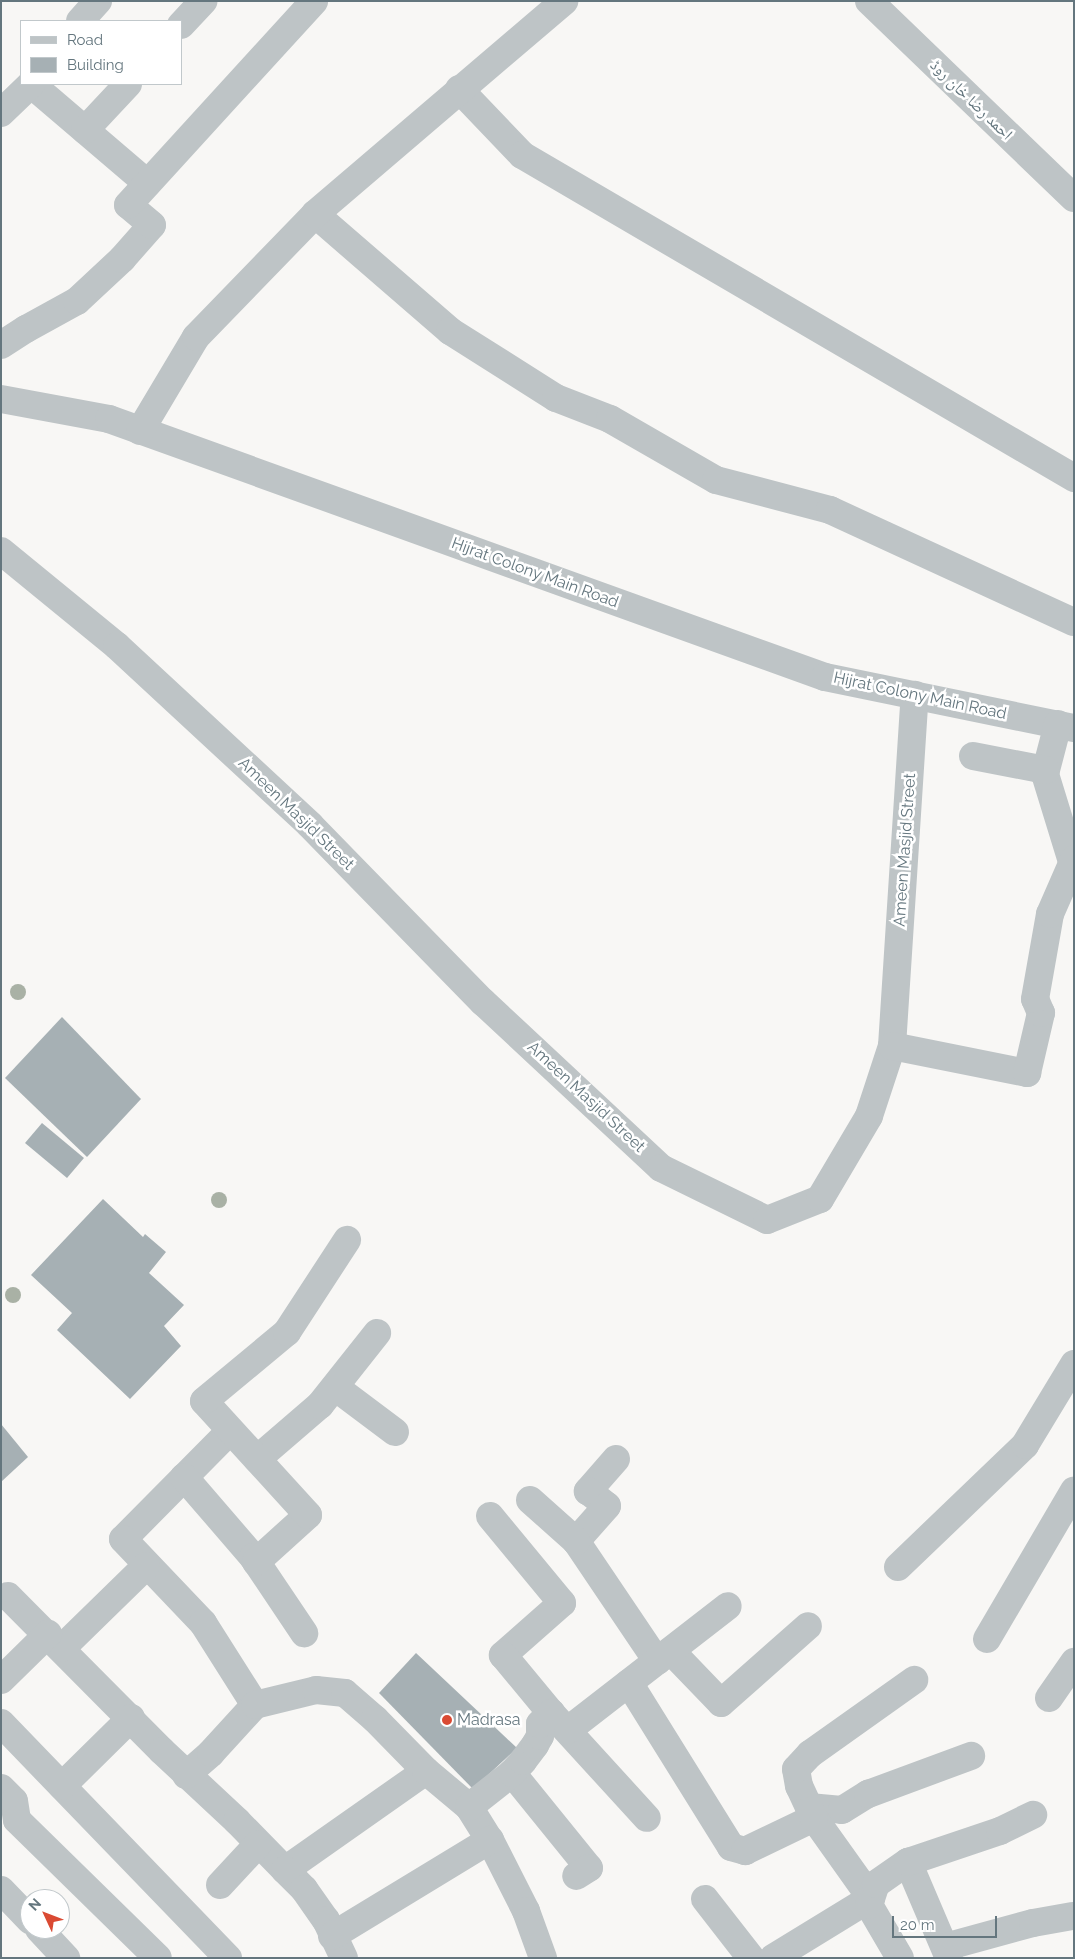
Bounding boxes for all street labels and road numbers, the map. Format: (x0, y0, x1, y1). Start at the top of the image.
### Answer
street label: احمد رضا خان روڈ (926, 56, 1016, 144)
street label: Hijrat Colony Main Road (449, 534, 621, 612)
street label: Hijrat Colony Main Road (832, 668, 1008, 724)
street label: Ameen Masjid Street (234, 754, 358, 874)
street label: Ameen Masjid Street (890, 773, 920, 927)
street label: Ameen Masjid Street (523, 1038, 649, 1156)

